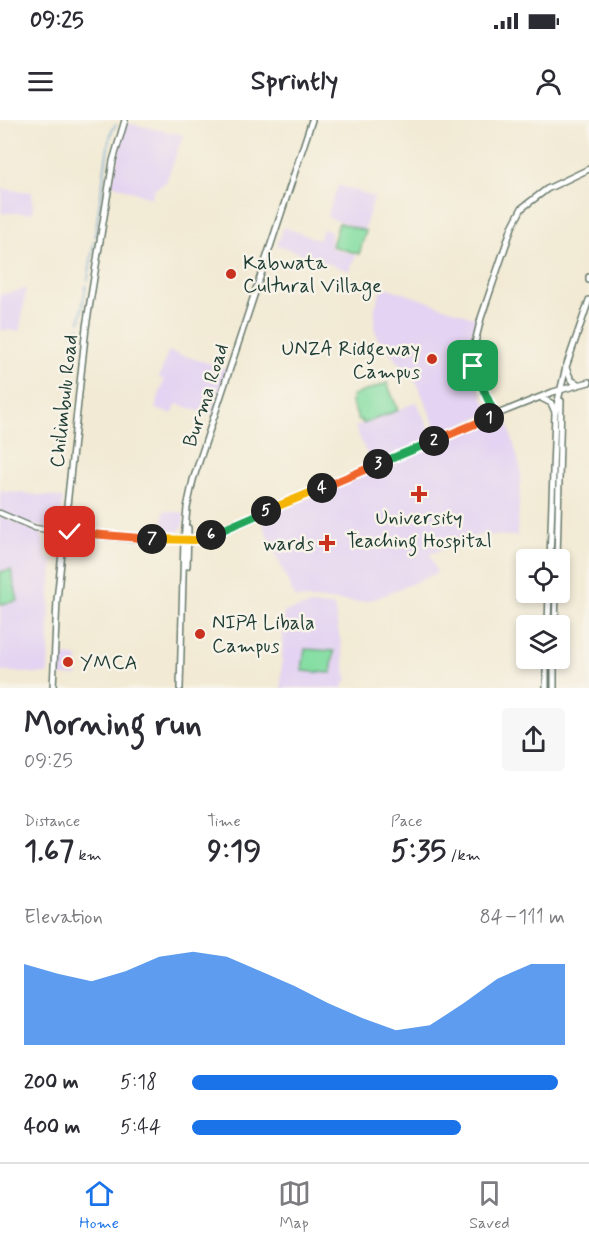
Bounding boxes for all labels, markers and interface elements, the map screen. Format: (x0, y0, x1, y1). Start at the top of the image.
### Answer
text: 09:25 (30, 7, 84, 35)
text: Sprintly (251, 64, 338, 99)
icon: menu (24, 65, 57, 98)
icon: person (532, 65, 565, 98)
place label: Kabwata Cultural Village (243, 250, 382, 301)
marker: Kabwata Cultural Village (224, 267, 238, 281)
street label: Chilimbulu Road (44, 333, 85, 469)
place label: UNZA Ridgeway Campus (281, 336, 420, 386)
street label: Burma Road (177, 340, 236, 451)
pin (447, 340, 498, 391)
icon: arrive (456, 349, 489, 382)
marker: UNZA Ridgeway Campus (425, 352, 439, 366)
pin: 1 (474, 403, 504, 433)
text: 1 (485, 407, 493, 428)
pin: 2 (419, 426, 449, 456)
text: 2 (430, 430, 438, 451)
pin: 3 (363, 449, 393, 479)
text: 3 (374, 453, 382, 474)
pin: 4 (307, 473, 337, 503)
text: 4 (317, 477, 327, 498)
marker: University Teaching Hospital (410, 485, 428, 503)
pin: 5 (251, 496, 281, 526)
text: 5 (261, 500, 271, 521)
place label: University Teaching Hospital (346, 505, 492, 557)
pin (44, 506, 95, 557)
icon: check (53, 515, 86, 548)
pin: 6 (196, 520, 226, 550)
pin: 7 (137, 524, 167, 554)
text: 6 (207, 524, 215, 545)
text: 7 (147, 528, 157, 549)
place label: wards (263, 531, 314, 558)
marker: wards (318, 534, 336, 552)
map controls (516, 549, 570, 669)
button: locate (516, 549, 570, 603)
place label: NIPA Libala Campus (212, 610, 315, 660)
button: layers (516, 615, 570, 669)
marker: NIPA Libala Campus (193, 627, 207, 641)
place label: YMCA (80, 650, 138, 677)
marker: YMCA (61, 655, 75, 669)
text: Morning run (24, 703, 202, 747)
button: share (502, 708, 565, 771)
text: 09:25 (24, 748, 73, 775)
text: Distance (24, 811, 80, 832)
text: Time (207, 811, 241, 832)
text: Pace (391, 811, 423, 832)
text: 1.67 (24, 832, 74, 871)
text: 9:19 (207, 832, 261, 871)
text: 5:35 (391, 832, 446, 871)
text: km (74, 845, 102, 866)
text: /km (446, 845, 481, 866)
text: Elevation (24, 904, 103, 931)
text: 84–111 m (480, 904, 565, 931)
text: 200 m (24, 1069, 79, 1096)
text: 5:18 (120, 1069, 157, 1096)
text: 400 m (24, 1114, 80, 1141)
text: 5:44 (120, 1114, 161, 1141)
tab: Home (79, 1177, 119, 1234)
tab: Map (278, 1177, 311, 1234)
tab: Saved (469, 1177, 510, 1234)

